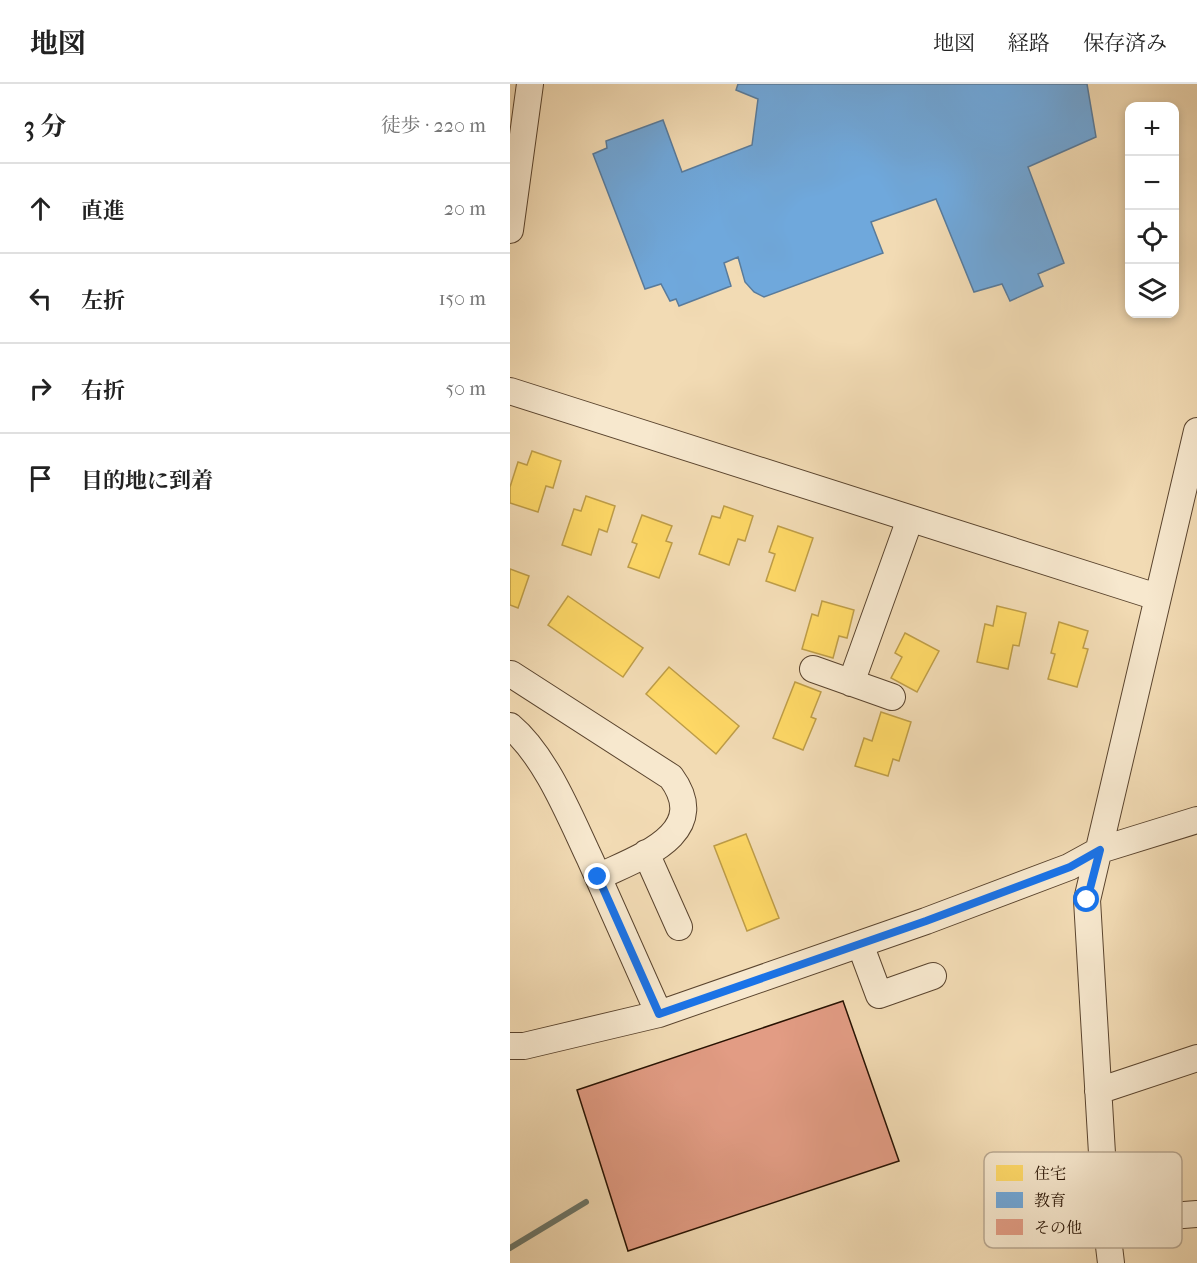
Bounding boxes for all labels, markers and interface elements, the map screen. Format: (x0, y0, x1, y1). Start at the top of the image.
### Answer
text: 地図 (30, 27, 86, 60)
text: 地図 (933, 31, 975, 55)
text: 経路 (1008, 31, 1050, 55)
text: 保存済み (1083, 31, 1167, 55)
map controls (1125, 102, 1179, 318)
button: + (1125, 102, 1179, 156)
text: 3 分 (24, 111, 66, 142)
text: 徒歩 · 220 m (381, 114, 486, 137)
button: − (1125, 156, 1179, 210)
icon: ahead (24, 192, 57, 225)
text: 20 m (444, 197, 486, 220)
text: 直進 (81, 198, 125, 224)
button: locate (1125, 210, 1179, 264)
button: layers (1125, 264, 1179, 318)
icon: left (24, 282, 57, 315)
text: 150 m (438, 287, 486, 310)
text: 左折 (81, 288, 125, 314)
icon: right (24, 372, 57, 405)
text: 50 m (445, 377, 486, 400)
text: 右折 (81, 378, 125, 404)
icon: arrive (24, 462, 57, 495)
text: 目的地に到着 (81, 468, 213, 494)
route end (584, 863, 610, 889)
route start (1073, 886, 1099, 912)
legend (984, 1152, 1182, 1248)
text: 住宅 (1034, 1164, 1066, 1183)
text: 教育 (1034, 1191, 1066, 1210)
text: その他 (1034, 1218, 1082, 1237)

